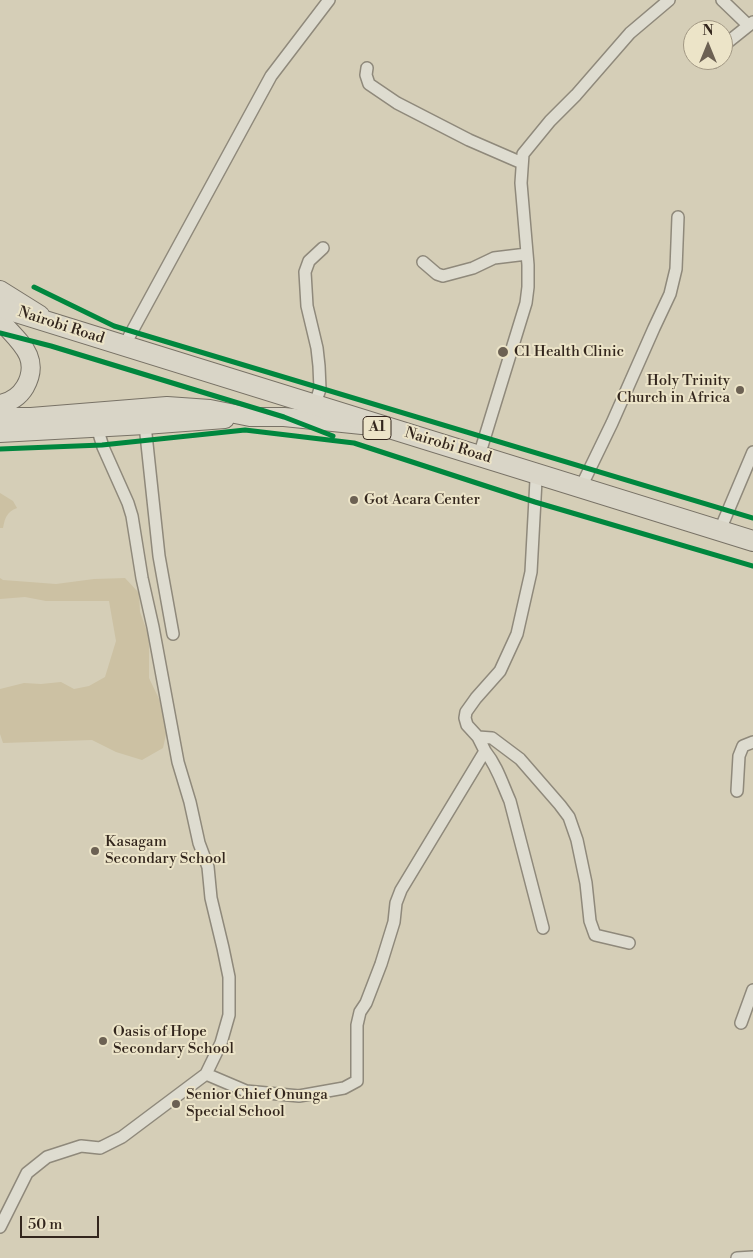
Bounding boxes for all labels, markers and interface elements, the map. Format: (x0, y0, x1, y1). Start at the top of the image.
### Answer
north arrow (683, 20, 733, 70)
text: N (702, 22, 714, 40)
street label: Nairobi Road (16, 304, 106, 348)
place label: C1 Health Clinic (514, 343, 624, 361)
marker: C1 Health Clinic (496, 345, 510, 359)
place label: Holy Trinity Church in Africa (617, 372, 730, 407)
marker: Holy Trinity Church in Africa (734, 384, 746, 396)
road number: A1 (363, 416, 391, 439)
street label: Nairobi Road (403, 424, 493, 468)
place label: Got Acara Center (364, 491, 480, 509)
marker: Got Acara Center (348, 494, 360, 506)
place label: Kasagam Secondary School (105, 833, 226, 868)
marker: Kasagam Secondary School (89, 845, 101, 857)
place label: Oasis of Hope Secondary School (113, 1023, 234, 1058)
marker: Oasis of Hope Secondary School (97, 1035, 109, 1047)
place label: Senior Chief Onunga Special School (186, 1086, 328, 1121)
marker: Senior Chief Onunga Special School (170, 1098, 182, 1110)
scale bar (22, 1206, 101, 1238)
text: 50 m (28, 1215, 62, 1234)

